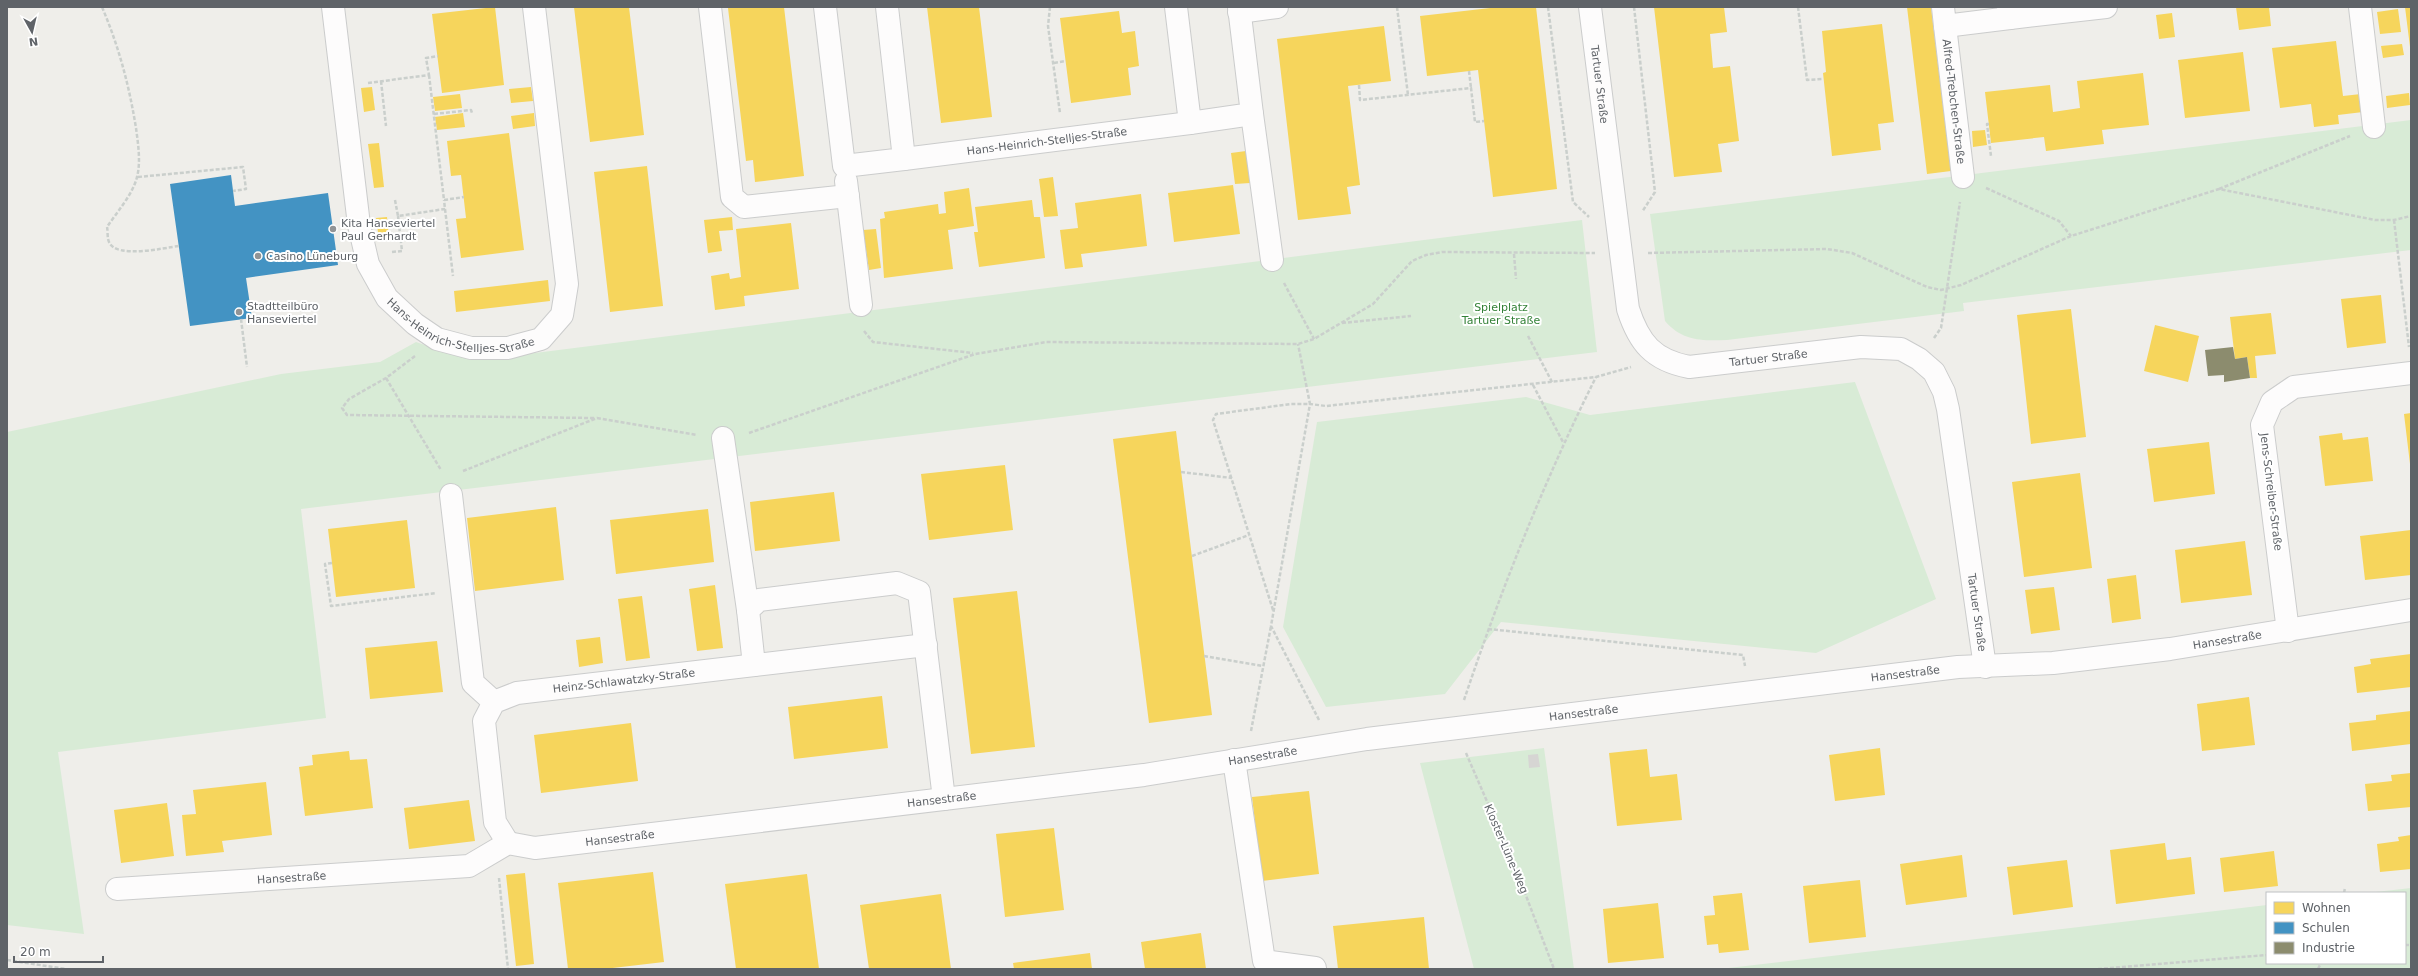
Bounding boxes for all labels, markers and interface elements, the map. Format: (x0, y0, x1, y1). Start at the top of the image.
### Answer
north arrow (12, 12, 52, 52)
text: N (28, 34, 39, 48)
street label: Alfred-Trebchen-Straße (1940, 38, 1968, 165)
street label: Tartuer Straße (1588, 44, 1611, 124)
street label: Hans-Heinrich-Stelljes-Straße (966, 124, 1128, 158)
place label: Kita Hanseviertel Paul Gerhardt (341, 217, 435, 243)
marker: Kita Hanseviertel Paul Gerhardt (328, 224, 338, 234)
place label: Casino Lüneburg (266, 250, 358, 263)
marker: Casino Lüneburg (253, 251, 263, 261)
street label: Hans-Heinrich-Stelljes-Straße (385, 295, 536, 355)
place label: Stadtteilbüro Hanseviertel (247, 300, 319, 326)
park label: Spielplatz Tartuer Straße (1461, 301, 1540, 327)
marker: Stadtteilbüro Hanseviertel (234, 307, 244, 317)
street label: Tartuer Straße (1728, 347, 1808, 369)
street label: Jens-Schreiber-Straße (2257, 431, 2285, 552)
street label: Tartuer Straße (1965, 572, 1989, 652)
street label: Hansestraße (2192, 628, 2263, 652)
street label: Hansestraße (1870, 663, 1941, 684)
street label: Heinz-Schlawatzky-Straße (552, 666, 696, 695)
street label: Hansestraße (1548, 702, 1619, 723)
street label: Hansestraße (1227, 744, 1298, 768)
street label: Hansestraße (906, 789, 977, 810)
street label: Kloster-Lüne-Weg (1481, 802, 1531, 896)
street label: Hansestraße (585, 827, 655, 848)
street label: Hansestraße (256, 869, 327, 886)
legend (2266, 892, 2406, 964)
text: Wohnen (2302, 901, 2351, 915)
text: Schulen (2302, 921, 2350, 935)
scale bar (14, 938, 103, 964)
text: Industrie (2302, 941, 2355, 955)
text: 20 m (20, 945, 51, 959)

